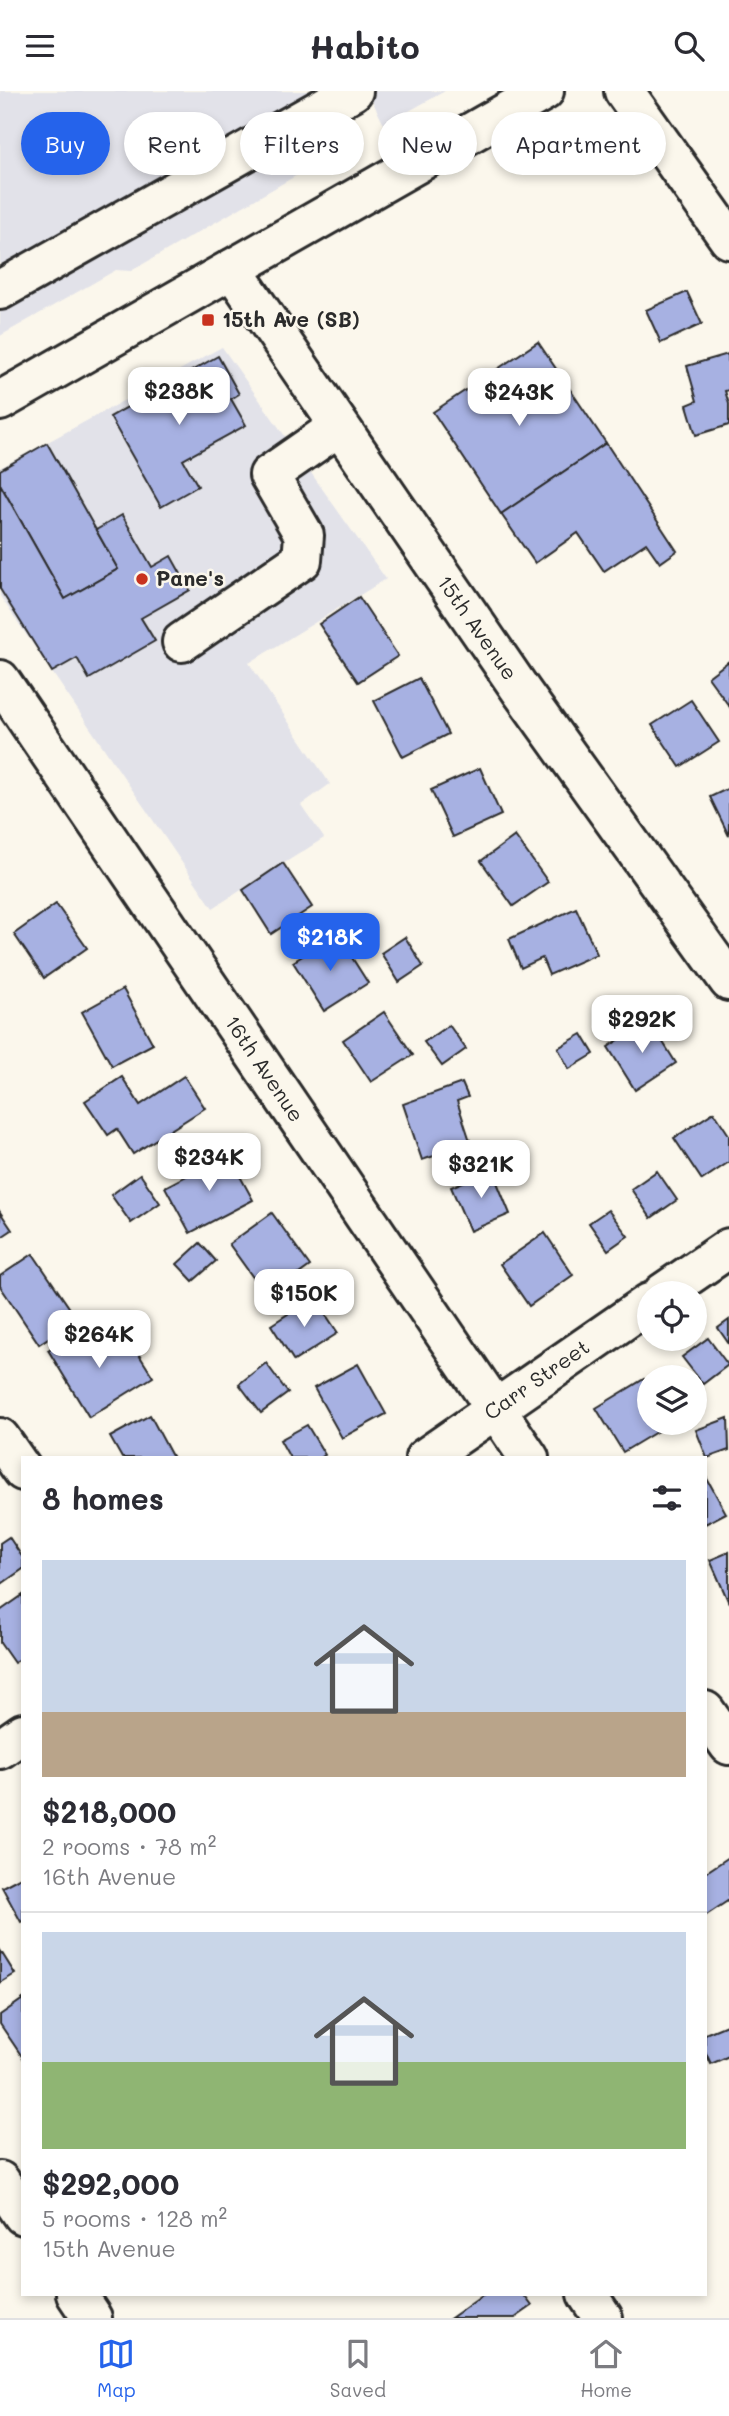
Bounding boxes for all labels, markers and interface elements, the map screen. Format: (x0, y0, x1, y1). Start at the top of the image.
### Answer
text: Habito (309, 25, 420, 67)
icon: menu (21, 27, 59, 65)
icon: search (670, 27, 708, 65)
chip: Buy (21, 112, 110, 175)
chip: Rent (124, 112, 226, 175)
chip: Filters (240, 112, 364, 175)
chip: New (378, 112, 477, 175)
chip: Apartment (491, 112, 666, 175)
place label: 15th Ave (SB) (222, 305, 360, 332)
marker: 15th Ave (SB) (200, 312, 216, 328)
pin: $238K (130, 367, 228, 427)
pin: $243K (470, 369, 568, 428)
text: $238K (144, 375, 214, 405)
text: $243K (484, 376, 554, 406)
place label: Pane's (156, 564, 224, 591)
street label: 15th Avenue (432, 569, 524, 685)
marker: Pane's (134, 571, 150, 587)
pin: $218K (281, 913, 379, 973)
text: $218K (297, 921, 363, 951)
pin: $292K (593, 995, 691, 1055)
text: $292K (608, 1003, 676, 1033)
street label: 16th Avenue (220, 1010, 311, 1127)
pin: $234K (160, 1133, 258, 1193)
text: $234K (174, 1141, 244, 1171)
pin: $321K (432, 1141, 530, 1200)
text: $321K (448, 1148, 514, 1178)
pin: $150K (255, 1269, 353, 1329)
text: $150K (270, 1277, 338, 1307)
map controls (637, 1281, 707, 1435)
button: locate (637, 1281, 707, 1351)
pin: $264K (50, 1311, 148, 1370)
text: $264K (64, 1318, 134, 1348)
street label: Carr Street (478, 1333, 594, 1425)
button: layers (637, 1365, 707, 1435)
text: 8 homes (42, 1478, 164, 1518)
icon: filters (648, 1479, 686, 1517)
icon: home (301, 1606, 427, 1732)
text: $218,000 (42, 1791, 176, 1831)
text: 2 rooms · 78 m² (42, 1831, 216, 1861)
text: 16th Avenue (42, 1861, 176, 1891)
icon: home (301, 1978, 427, 2104)
text: $292,000 (42, 2163, 179, 2203)
text: 5 rooms · 128 m² (42, 2203, 227, 2233)
text: 15th Avenue (42, 2233, 176, 2263)
tab: Map (97, 2335, 136, 2402)
tab: Saved (330, 2335, 386, 2402)
tab: Home (580, 2335, 632, 2402)

